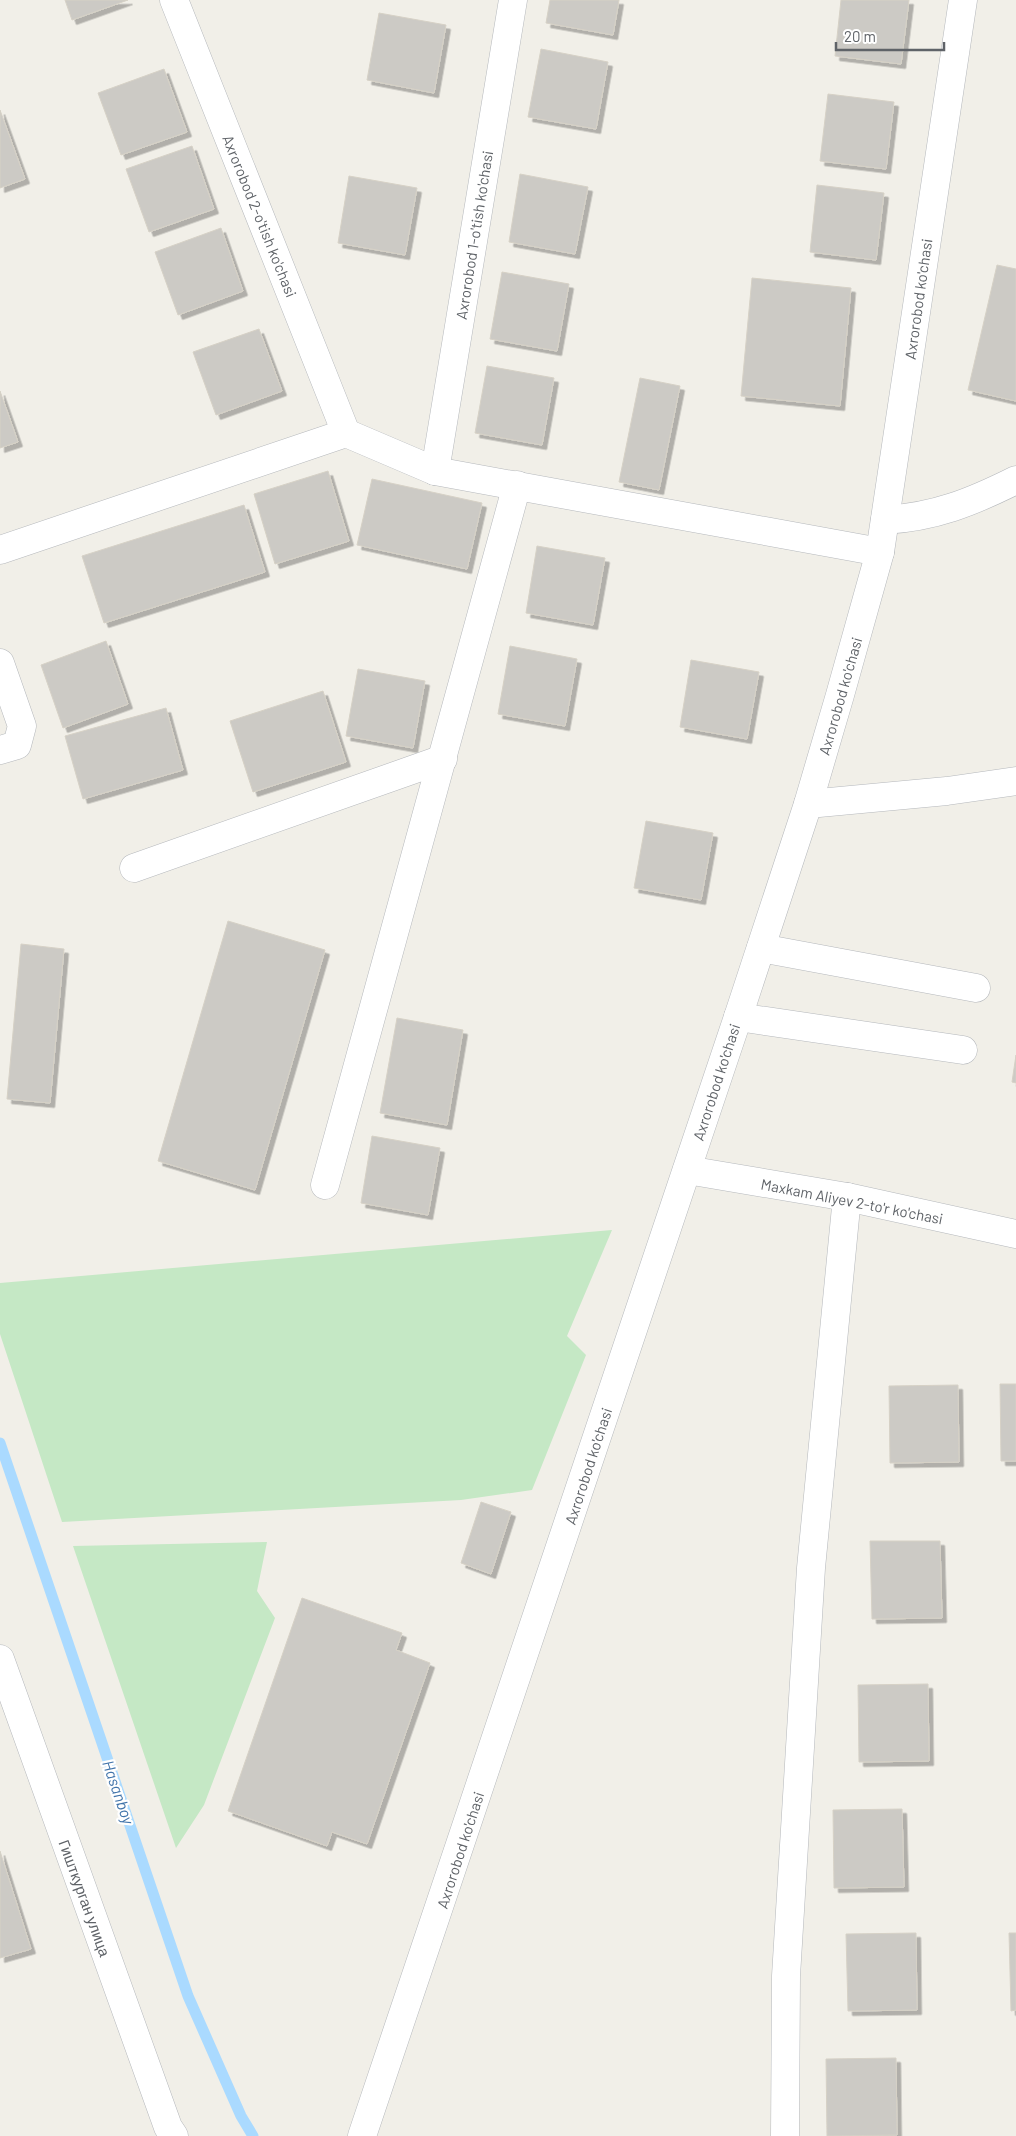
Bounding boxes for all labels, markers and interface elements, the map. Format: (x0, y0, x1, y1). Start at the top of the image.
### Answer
scale bar (836, 20, 944, 52)
text: 20 m (844, 27, 876, 45)
street label: Axrorobod 2-o'tish ko'chasi (219, 132, 301, 300)
street label: Axrorobod 1-o'tish ko'chasi (452, 149, 496, 321)
street label: Axrorobod ko'chasi (901, 237, 935, 361)
street label: Axrorobod ko'chasi (815, 635, 865, 757)
street label: Axrorobod ko'chasi (689, 1021, 743, 1143)
street label: Maxkam Aliyev 2-to'r ko'chasi (759, 1174, 945, 1228)
street label: Axrorobod ko'chasi (561, 1405, 615, 1527)
water label: Hasanboy (99, 1757, 139, 1827)
street label: Axrorobod ko'chasi (433, 1789, 487, 1911)
street label: Гишткурган улица (56, 1837, 115, 1959)

